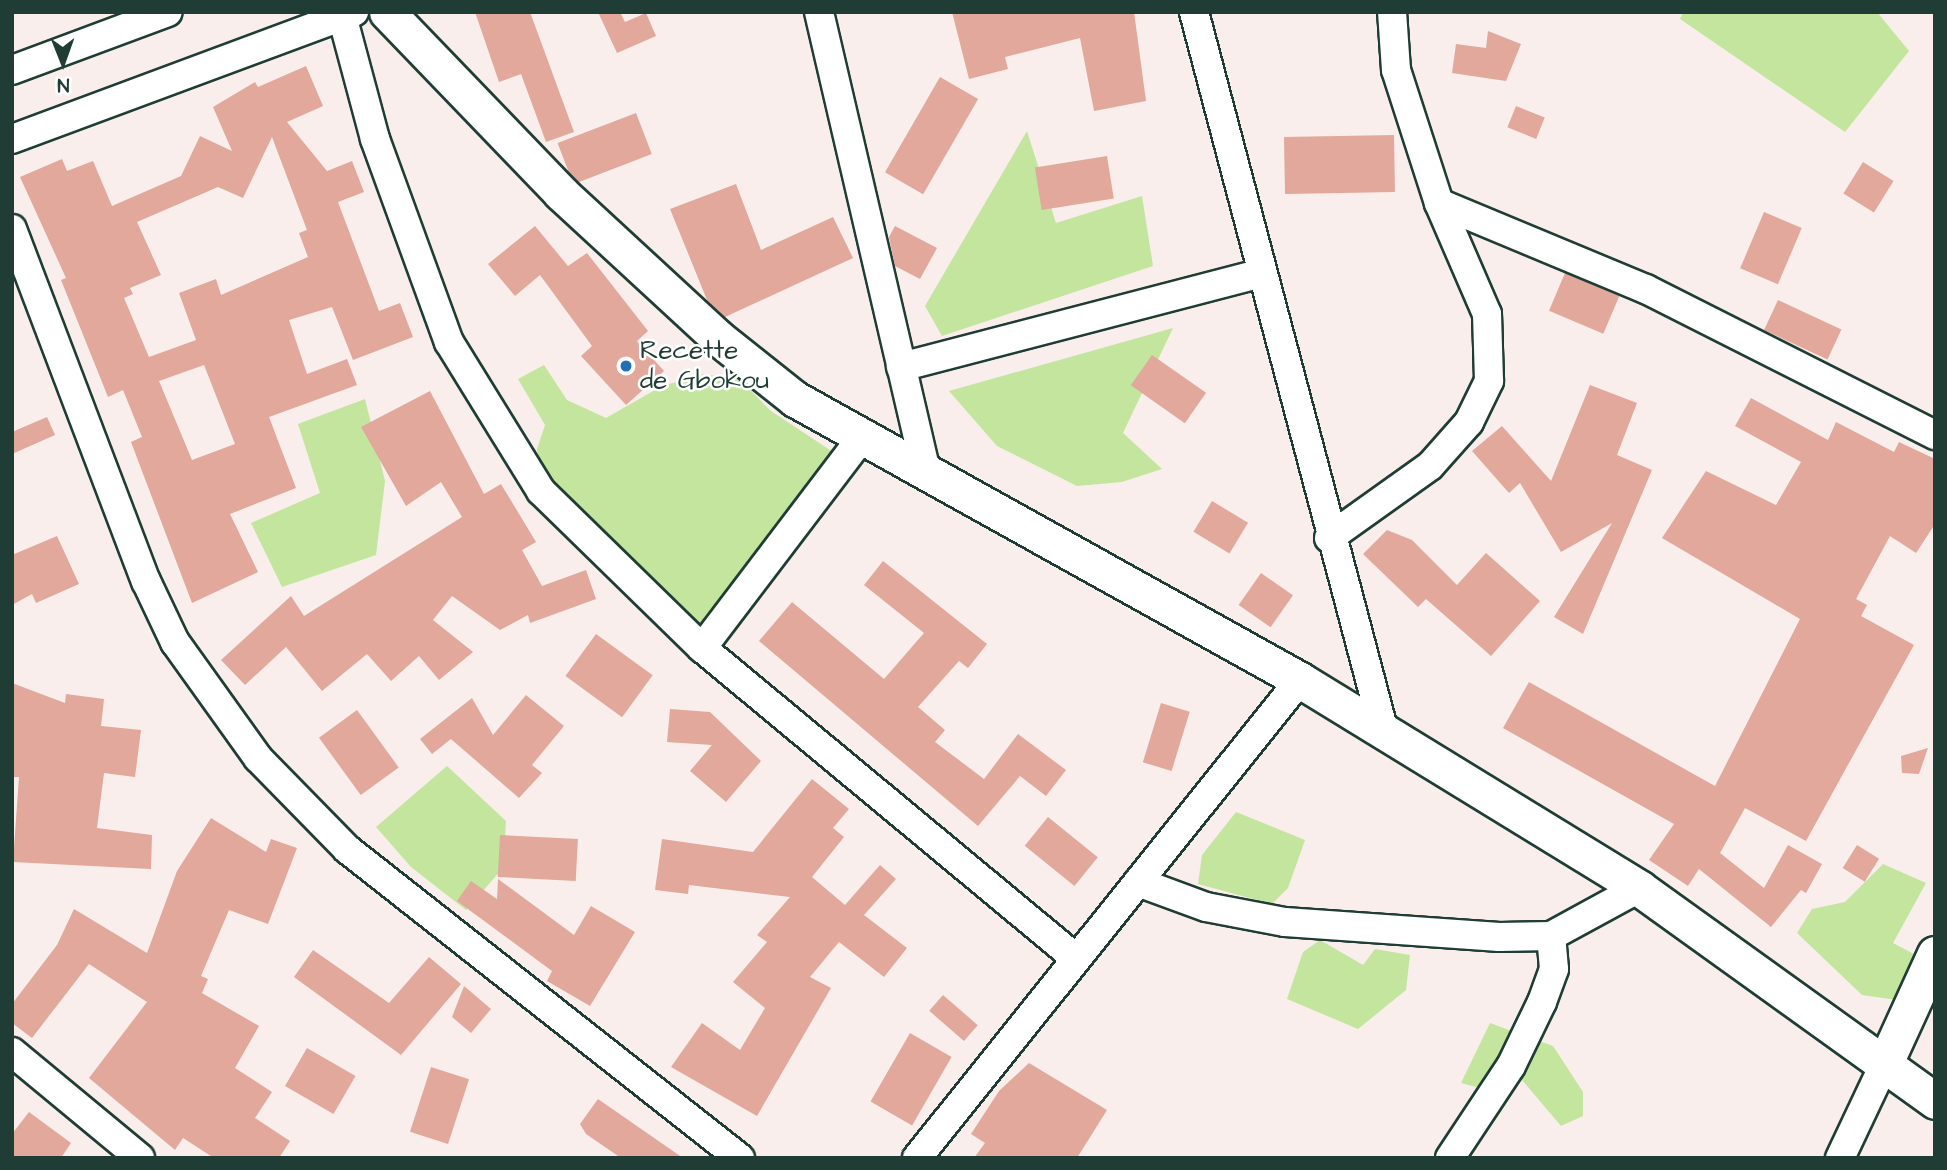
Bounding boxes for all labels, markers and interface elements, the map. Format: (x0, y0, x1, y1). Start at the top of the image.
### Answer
north arrow (28, 28, 98, 98)
text: N (57, 71, 70, 98)
place label: Recette de Gbokou (640, 335, 769, 396)
marker: Recette de Gbokou (618, 358, 634, 374)

